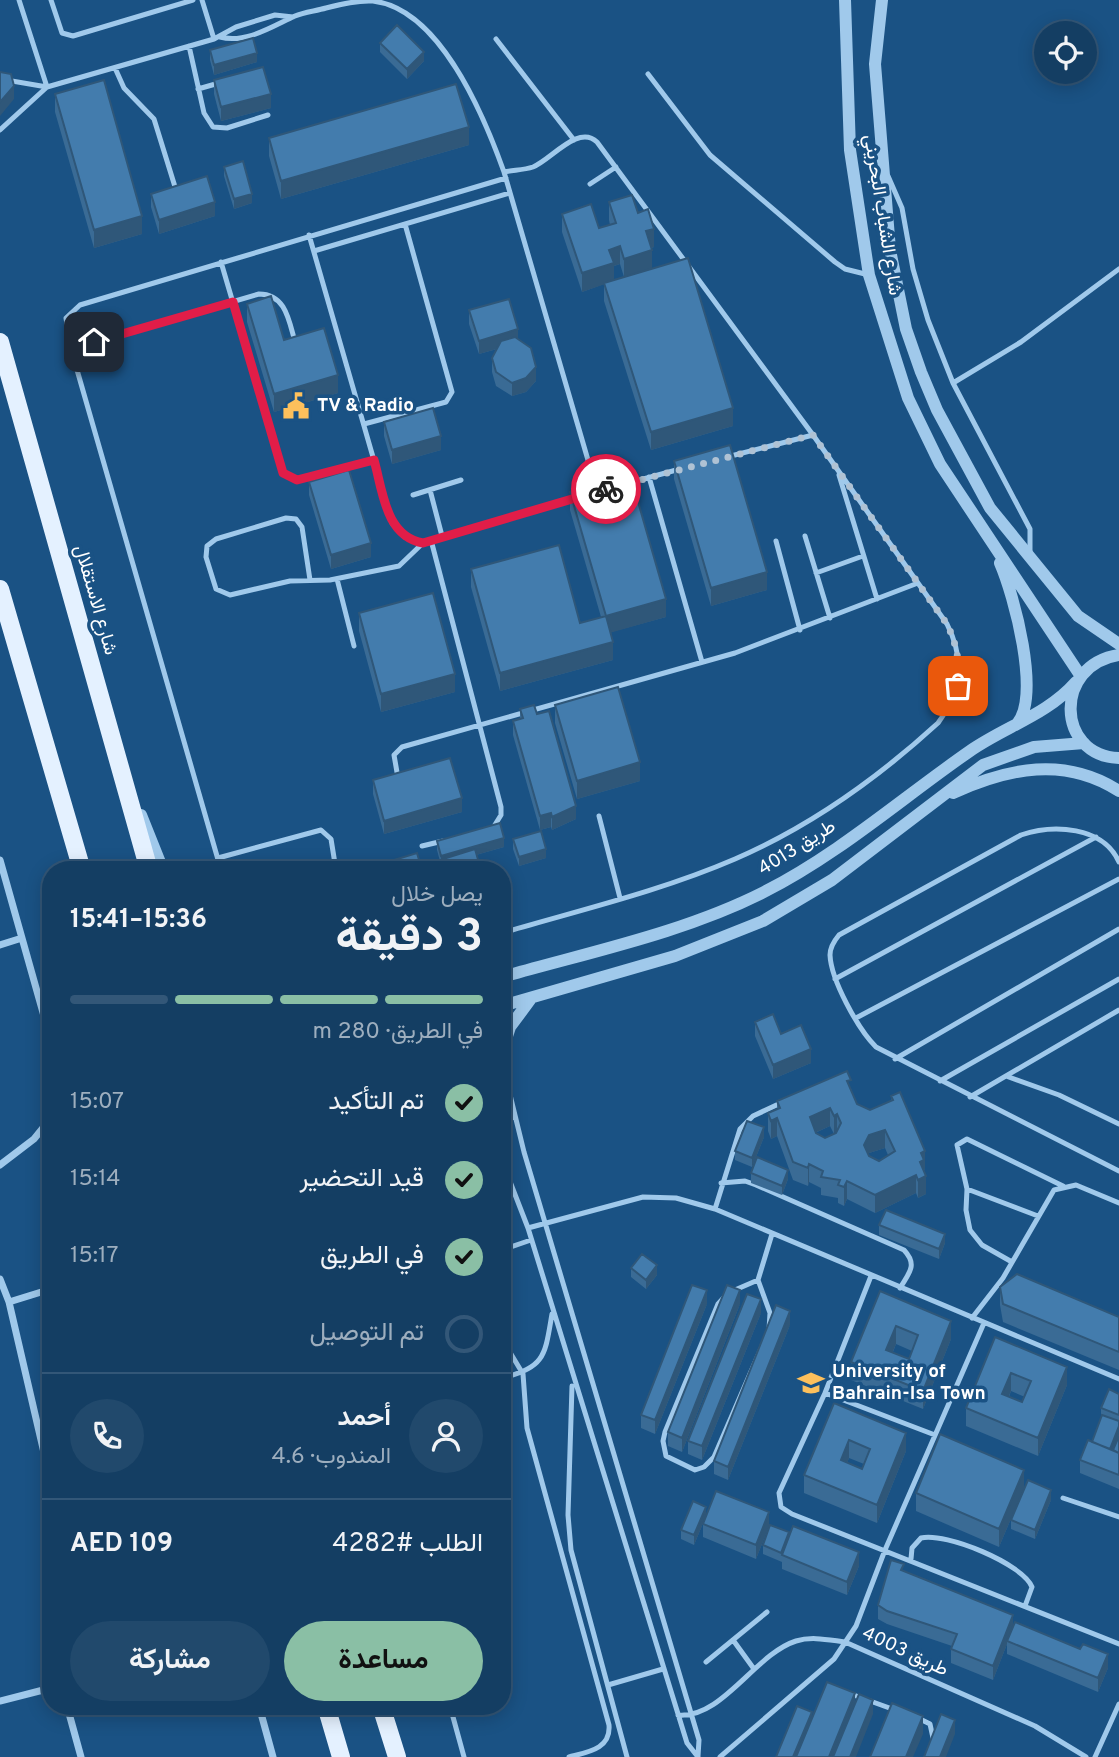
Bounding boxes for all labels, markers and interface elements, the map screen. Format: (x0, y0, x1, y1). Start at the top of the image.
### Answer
map controls (1034, 21, 1097, 84)
button: locate (1034, 21, 1097, 84)
street label: شارع الشباب البحريني (855, 133, 907, 298)
pin (64, 312, 124, 372)
icon: home (75, 323, 113, 361)
public building icon: TV & Radio (281, 391, 311, 421)
place label: TV & Radio (317, 394, 414, 418)
courier (571, 454, 641, 524)
icon: bike (587, 470, 625, 508)
street label: شارع الاستقلال (68, 542, 122, 658)
pin (928, 656, 988, 716)
icon: bag (939, 667, 977, 705)
street label: طريق 4013 (754, 815, 840, 881)
text: يصل خلال (391, 881, 483, 910)
text: 15:36–15:41 (70, 904, 207, 937)
text: 3 دقيقة (335, 909, 483, 968)
text: في الطريق · 280 m (313, 1018, 483, 1047)
icon: check (445, 1084, 483, 1122)
text: تم التأكيد (328, 1086, 424, 1119)
text: 15:07 (70, 1088, 124, 1117)
icon: check (445, 1161, 483, 1199)
text: قيد التحضير (299, 1163, 424, 1196)
text: 15:14 (70, 1165, 120, 1194)
icon: check (445, 1238, 483, 1276)
text: في الطريق (320, 1240, 424, 1273)
text: 15:17 (70, 1242, 119, 1271)
text: تم التوصيل (310, 1317, 424, 1350)
place label: University of Bahrain-Isa Town (832, 1360, 986, 1406)
school or university icon: University of Bahrain-Isa Town (796, 1368, 826, 1398)
button: phone (70, 1399, 144, 1473)
button: person (409, 1399, 483, 1473)
text: أحمد (338, 1402, 391, 1435)
text: المندوب · 4.6 (272, 1443, 391, 1472)
text: AED 109 (70, 1528, 173, 1561)
text: الطلب #4282 (332, 1528, 483, 1561)
button: مشاركة (70, 1621, 270, 1701)
button: مساعدة (284, 1621, 483, 1701)
street label: طريق 4003 (858, 1622, 952, 1682)

